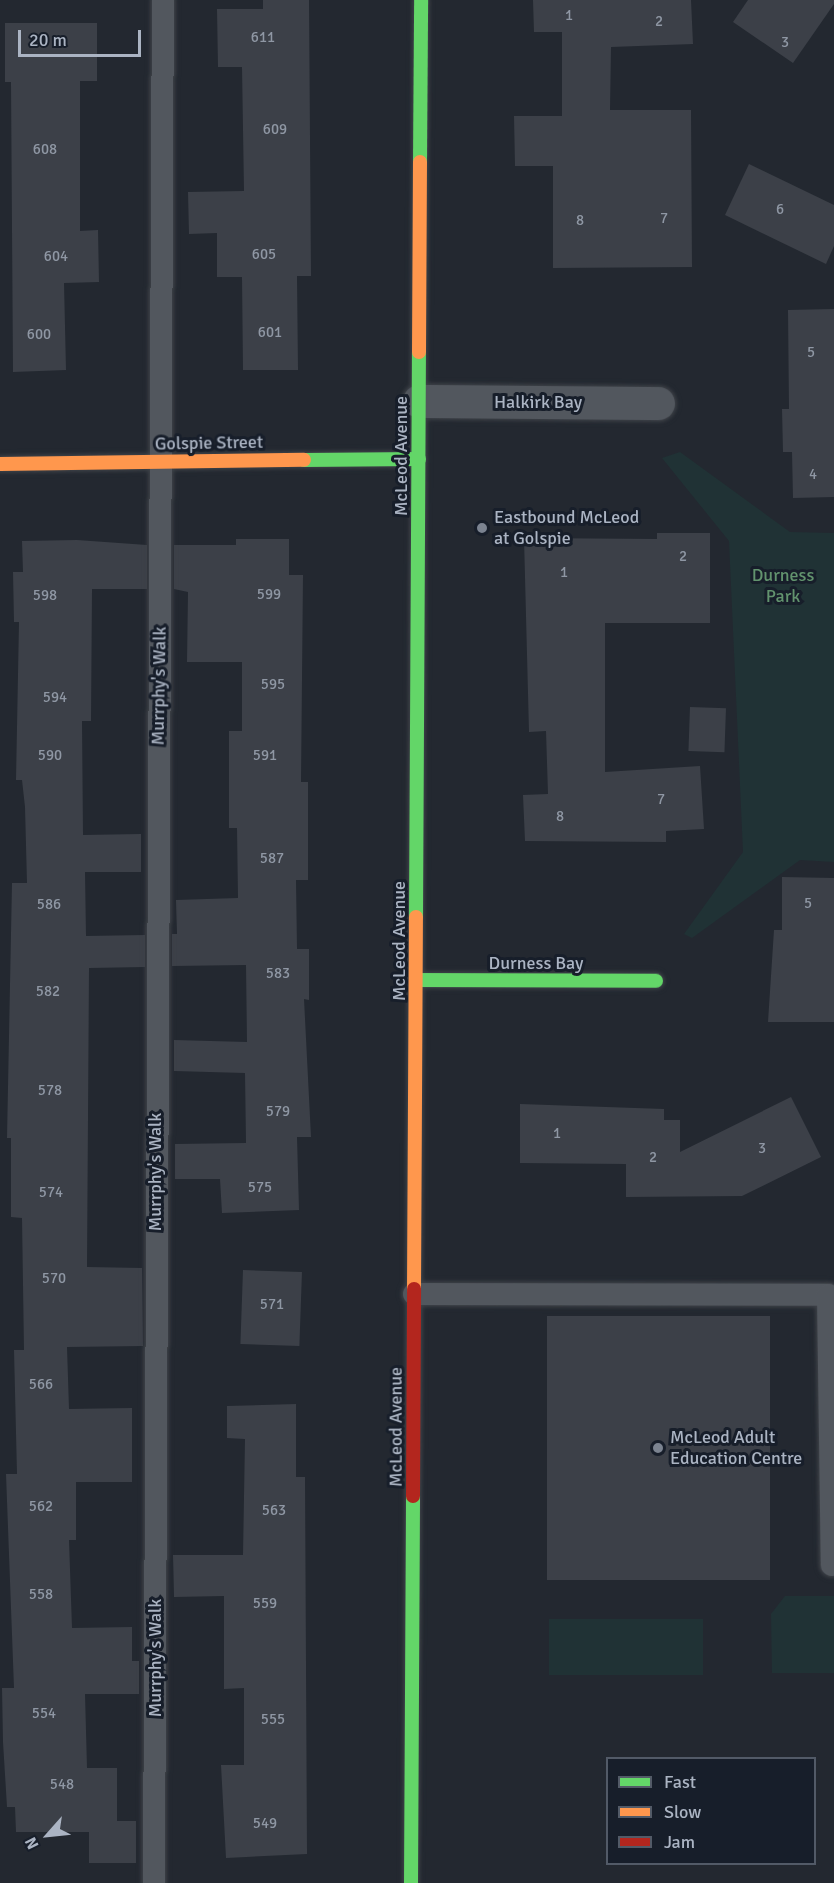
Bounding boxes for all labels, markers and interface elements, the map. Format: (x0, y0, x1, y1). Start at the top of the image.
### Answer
house number: 1 (565, 7, 573, 25)
house number: 2 (655, 13, 663, 31)
scale bar (21, 18, 144, 56)
text: 20 m (29, 29, 67, 51)
house number: 611 (251, 29, 275, 47)
house number: 3 (781, 34, 789, 52)
house number: 609 (263, 121, 287, 139)
house number: 608 (33, 141, 57, 159)
house number: 6 (776, 201, 784, 219)
house number: 7 (660, 210, 668, 228)
house number: 8 (576, 212, 584, 230)
house number: 605 (252, 246, 276, 264)
house number: 604 (44, 248, 68, 266)
house number: 601 (258, 324, 282, 342)
house number: 600 (27, 326, 51, 344)
house number: 5 (807, 344, 815, 362)
street label: Halkirk Bay (494, 391, 582, 413)
street label: McLeod Avenue (390, 396, 412, 516)
street label: Golspie Street (155, 431, 263, 455)
house number: 4 (809, 466, 817, 484)
place label: Eastbound McLeod at Golspie (494, 507, 639, 550)
marker: Eastbound McLeod at Golspie (475, 521, 489, 535)
house number: 2 (679, 548, 687, 566)
house number: 1 (560, 564, 568, 582)
park label: Durness Park (752, 565, 814, 608)
house number: 599 (257, 586, 281, 604)
house number: 598 (33, 587, 57, 605)
street label: Murrphy's Walk (147, 626, 171, 746)
house number: 595 (261, 676, 285, 694)
house number: 594 (43, 689, 67, 707)
house number: 590 (38, 747, 62, 765)
house number: 591 (253, 747, 277, 765)
house number: 7 (657, 791, 665, 809)
house number: 8 (556, 808, 564, 826)
house number: 587 (260, 850, 284, 868)
street label: McLeod Avenue (388, 881, 410, 1001)
house number: 5 (804, 895, 812, 913)
house number: 586 (37, 896, 61, 914)
street label: Durness Bay (489, 952, 583, 974)
house number: 583 (266, 965, 290, 983)
house number: 582 (36, 983, 60, 1001)
house number: 578 (38, 1082, 62, 1100)
house number: 579 (266, 1103, 290, 1121)
street label: Murrphy's Walk (144, 1113, 166, 1231)
house number: 1 (553, 1125, 561, 1143)
house number: 3 (758, 1140, 766, 1158)
house number: 2 (649, 1149, 657, 1167)
house number: 575 (248, 1179, 272, 1197)
house number: 574 (39, 1184, 63, 1202)
house number: 570 (42, 1270, 66, 1288)
house number: 571 (260, 1296, 284, 1314)
street label: McLeod Avenue (385, 1367, 407, 1487)
house number: 566 (29, 1376, 53, 1394)
place label: McLeod Adult Education Centre (670, 1427, 802, 1470)
marker: McLeod Adult Education Centre (651, 1441, 665, 1455)
house number: 562 (29, 1498, 53, 1516)
house number: 563 (262, 1502, 286, 1520)
house number: 558 (29, 1586, 53, 1604)
house number: 559 (253, 1595, 277, 1613)
street label: Murrphy's Walk (144, 1599, 166, 1717)
house number: 554 (32, 1705, 56, 1723)
house number: 555 (261, 1711, 285, 1729)
legend (606, 1757, 816, 1865)
text: Fast (664, 1771, 696, 1793)
house number: 548 (50, 1776, 74, 1794)
text: Slow (664, 1801, 701, 1823)
north arrow (18, 1805, 78, 1865)
house number: 549 (253, 1815, 277, 1833)
text: Jam (664, 1831, 695, 1853)
text: N (21, 1834, 43, 1853)

